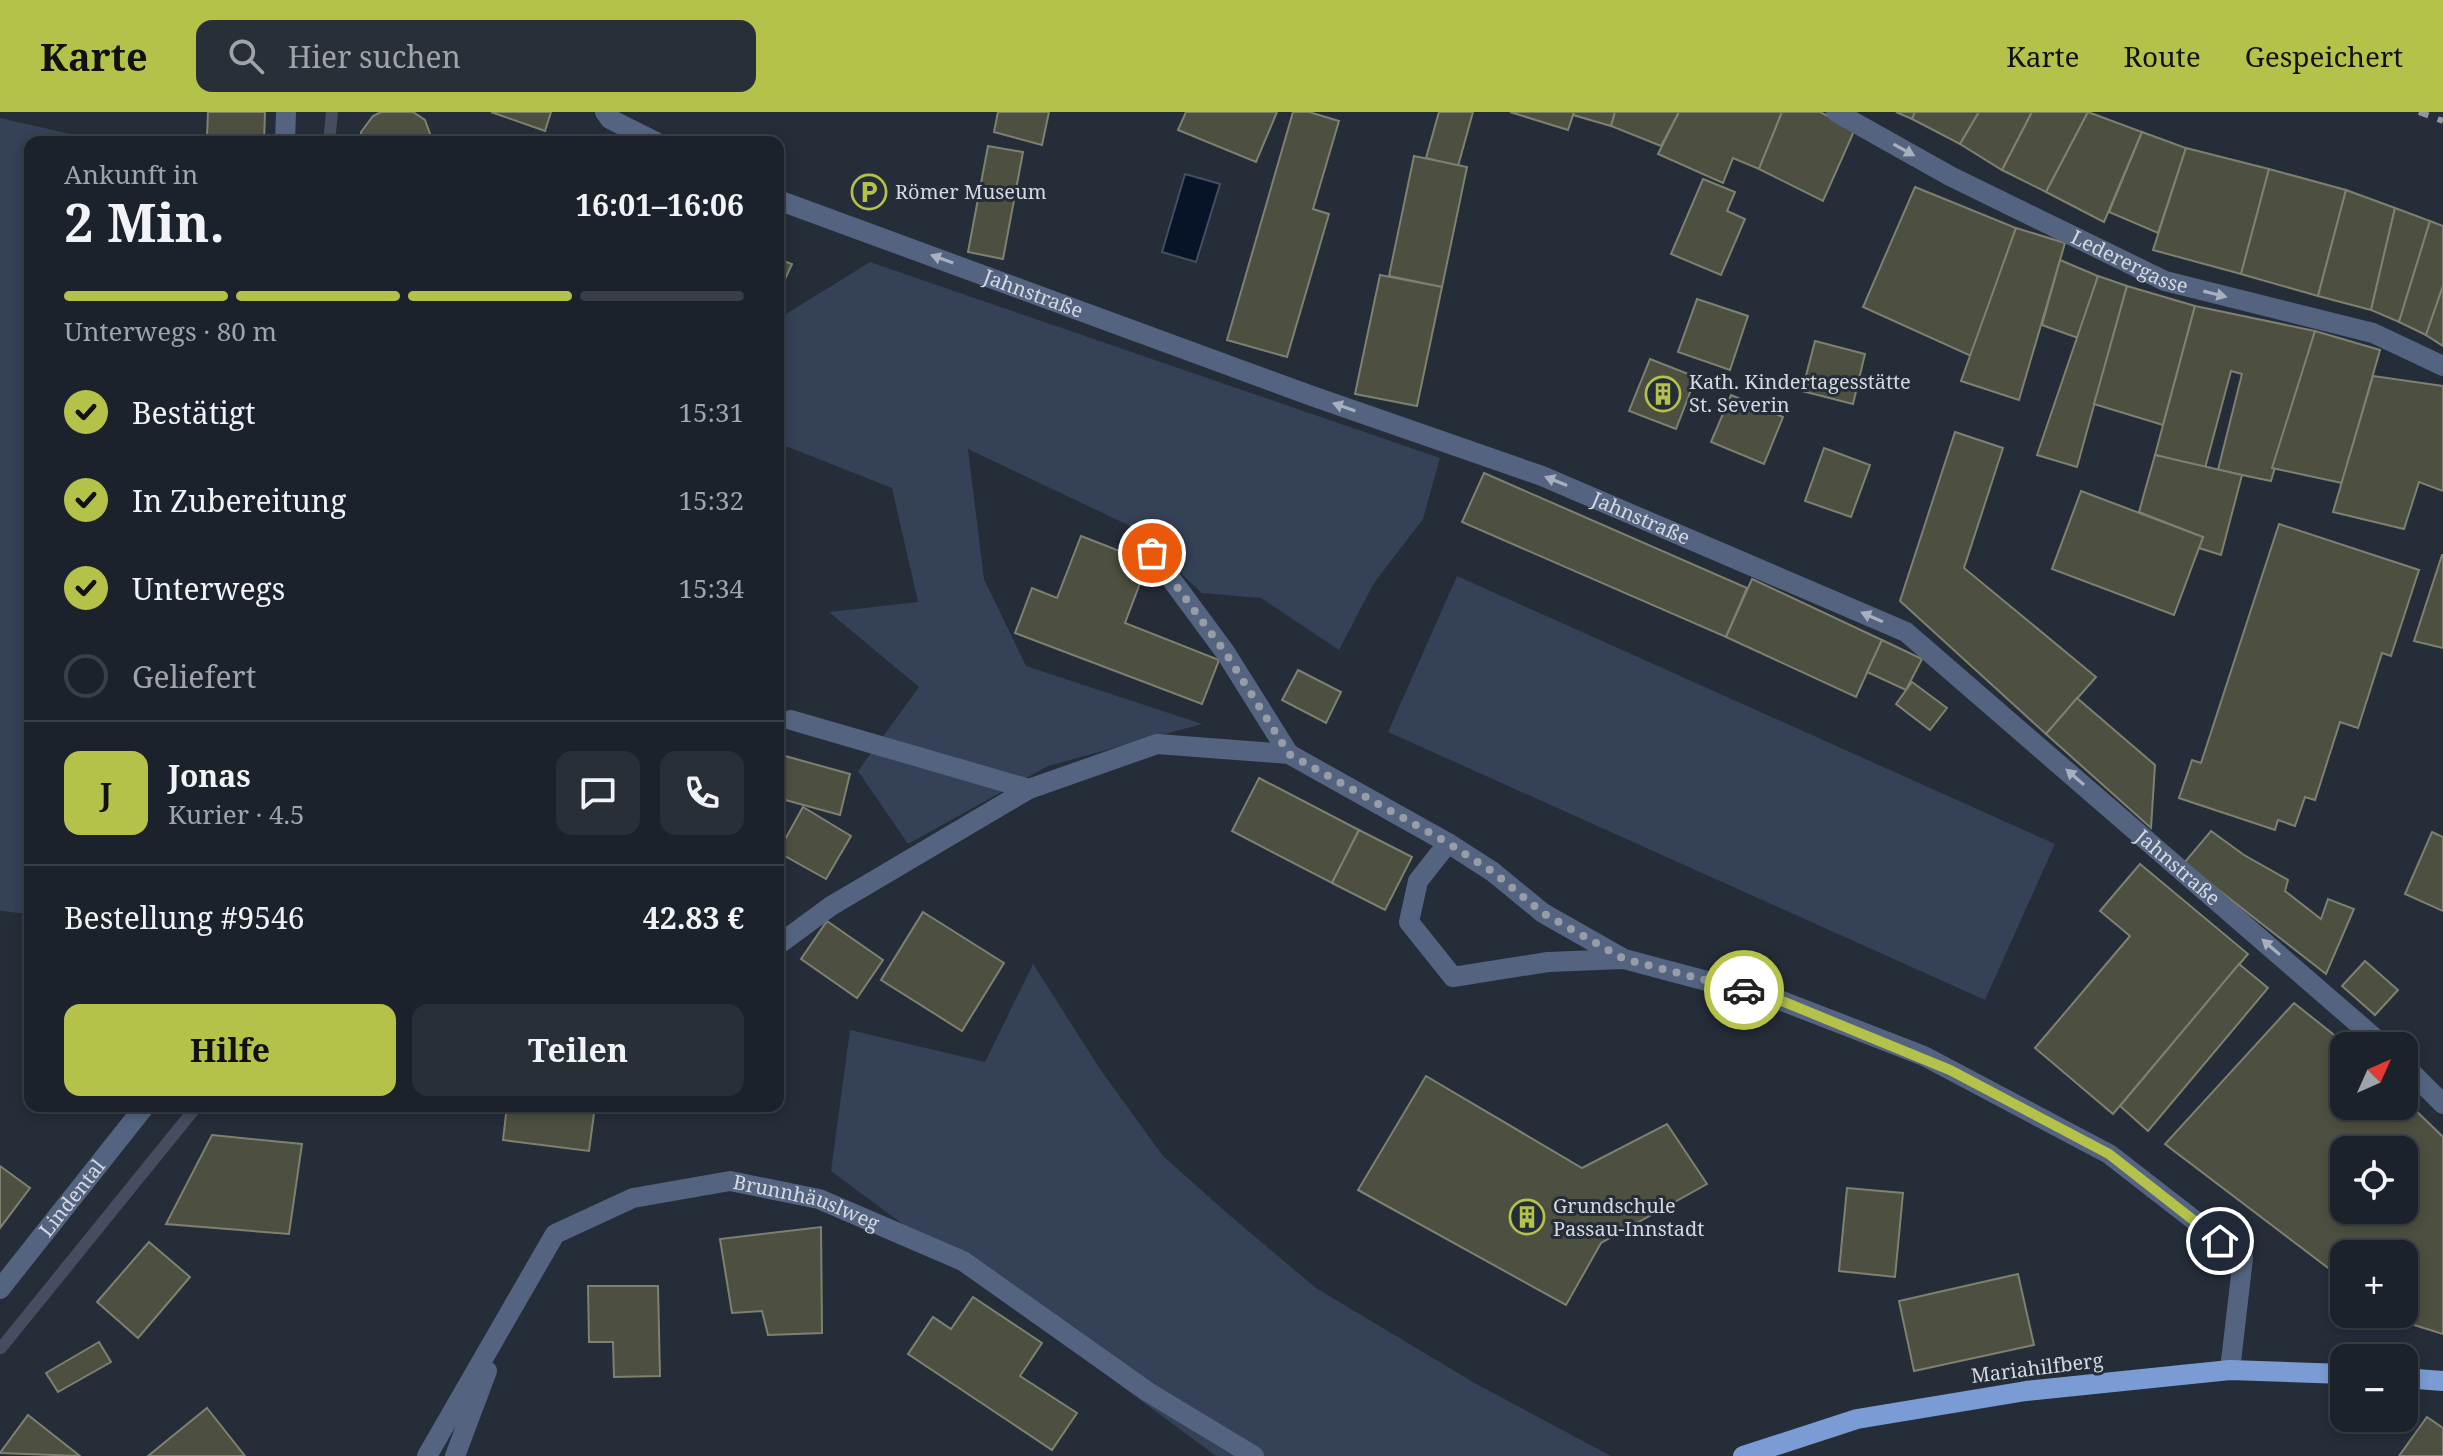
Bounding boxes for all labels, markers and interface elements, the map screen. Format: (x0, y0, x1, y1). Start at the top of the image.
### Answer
search box (196, 20, 756, 92)
text: Karte (40, 30, 148, 82)
icon: search (224, 34, 268, 78)
text: Hier suchen (288, 36, 461, 77)
text: Karte (2006, 37, 2080, 75)
text: Route (2124, 37, 2201, 75)
text: Gespeichert (2245, 37, 2403, 75)
one-way arrow (1893, 143, 1915, 157)
text: Ankunft in (64, 156, 198, 192)
parking icon: Römer Museum (850, 173, 888, 211)
place label: Römer Museum (895, 178, 1047, 205)
text: 16:01–16:06 (575, 184, 744, 225)
text: 2 Min. (64, 186, 225, 257)
street label: Lederergasse (2067, 223, 2191, 299)
one-way arrow (930, 253, 954, 265)
street label: Jahnstraße (979, 262, 1087, 324)
one-way arrow (2203, 288, 2228, 300)
text: Unterwegs · 80 m (64, 313, 277, 349)
place label: Kath. Kindertagesstätte St. Severin (1689, 368, 1911, 418)
building icon: Kath. Kindertagesstätte St. Severin (1644, 375, 1682, 413)
icon: check (64, 390, 108, 434)
text: Bestätigt (132, 392, 256, 433)
text: 15:31 (678, 394, 744, 430)
one-way arrow (1331, 400, 1355, 412)
one-way arrow (1544, 475, 1568, 488)
icon: check (64, 478, 108, 522)
text: In Zubereitung (132, 480, 346, 521)
text: 15:32 (678, 482, 744, 518)
street label: Jahnstraße (1587, 485, 1694, 551)
pin (1118, 519, 1186, 587)
icon: bag (1130, 531, 1174, 575)
icon: check (64, 566, 108, 610)
text: Unterwegs (132, 568, 285, 609)
text: 15:34 (678, 570, 744, 606)
one-way arrow (1860, 610, 1884, 623)
text: Geliefert (132, 656, 256, 697)
button: chat (556, 751, 640, 835)
button: phone (660, 751, 744, 835)
text: Jonas (168, 755, 251, 796)
one-way arrow (2065, 769, 2084, 787)
text: J (100, 773, 112, 814)
text: Kurier · 4.5 (168, 796, 305, 832)
street label: Jahnstraße (2129, 822, 2226, 911)
text: Bestellung #9546 (64, 897, 305, 938)
text: 42.83 € (643, 897, 744, 938)
one-way arrow (2262, 939, 2281, 957)
courier (1704, 950, 1784, 1030)
icon: car (1722, 968, 1766, 1012)
button: Hilfe (64, 1004, 396, 1096)
button: Teilen (412, 1004, 744, 1096)
north arrow (2330, 1032, 2418, 1120)
map controls (2330, 1032, 2418, 1432)
button: locate (2330, 1136, 2418, 1224)
street label: Lindental (32, 1153, 111, 1242)
street label: Brunnhäuslweg (731, 1168, 884, 1236)
place label: Grundschule Passau-Innstadt (1553, 1192, 1704, 1242)
building icon: Grundschule Passau-Innstadt (1508, 1198, 1546, 1236)
pin (2186, 1207, 2254, 1275)
icon: home (2198, 1219, 2242, 1263)
button: + (2330, 1240, 2418, 1328)
button: − (2330, 1344, 2418, 1432)
street label: Mariahilfberg (1969, 1346, 2105, 1389)

